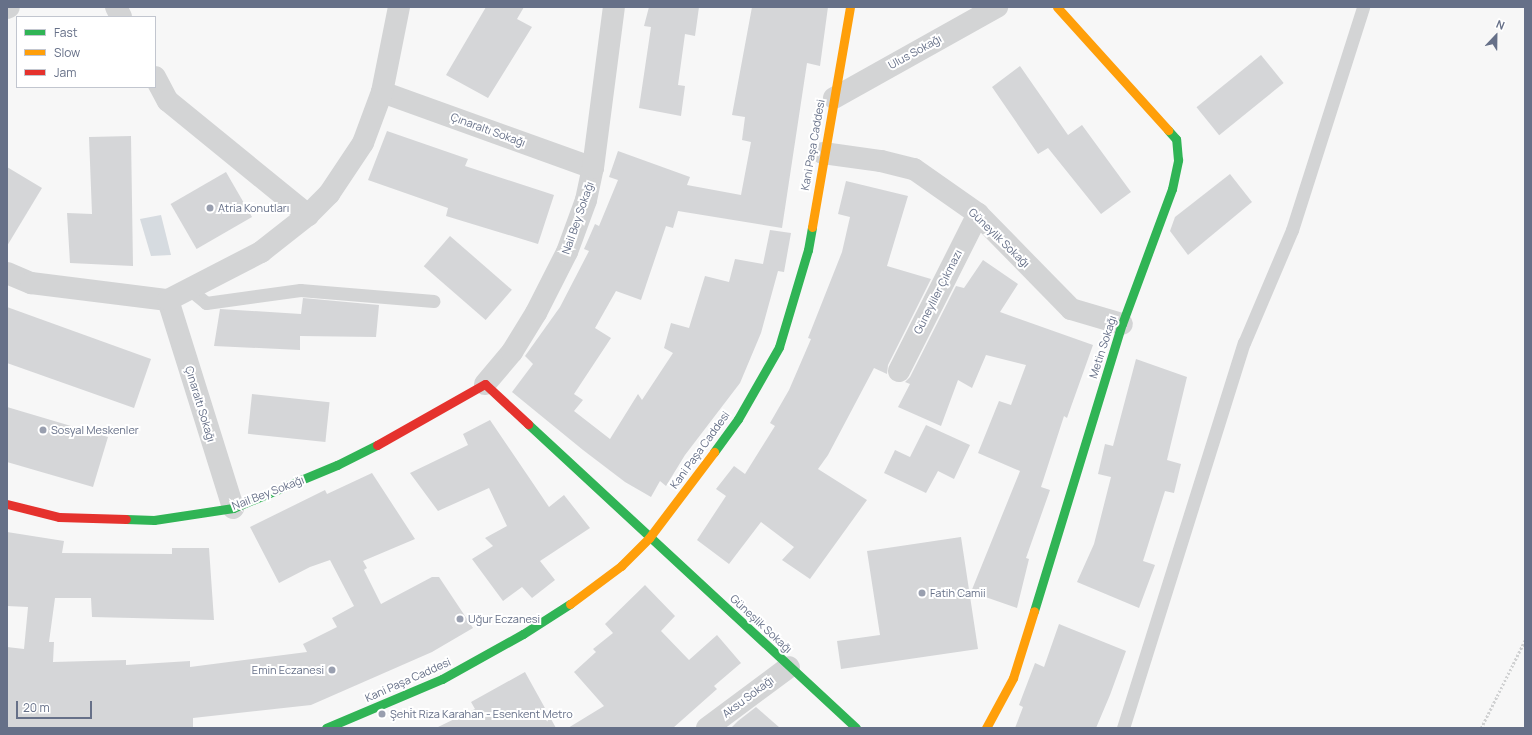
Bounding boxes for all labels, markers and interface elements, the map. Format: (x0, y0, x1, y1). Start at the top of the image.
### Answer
legend (16, 16, 156, 88)
north arrow (1476, 16, 1516, 56)
text: N (1494, 16, 1507, 33)
text: Fast (54, 24, 78, 41)
street label: Ulus Sokağı (886, 32, 944, 72)
text: Slow (54, 44, 80, 61)
text: Jam (54, 64, 76, 81)
street label: Kani Paşa Caddesi (798, 98, 828, 192)
street label: Çınaraltı Sokağı (449, 110, 527, 150)
street label: Nail Bey Sokağı (559, 180, 597, 256)
place label: Atria Konutları (218, 201, 289, 215)
marker: Atria Konutları (205, 203, 215, 213)
street label: Güneylik Sokağı (966, 206, 1032, 270)
street label: Güneyliler Çıkmazı (911, 248, 965, 336)
street label: Metin Sokağı (1087, 314, 1119, 380)
street label: Çınaraltı Sokağı (182, 364, 218, 444)
street label: Kani Paşa Caddesi (668, 409, 732, 491)
place label: Sosyal Meskenler (51, 423, 139, 437)
marker: Sosyal Meskenler (38, 425, 48, 435)
street label: Nail Bey Sokağı (230, 473, 306, 513)
place label: Fatih Camii (930, 586, 986, 600)
marker: Fatih Camii (917, 588, 927, 598)
street label: Güneşlik Sokağı (727, 592, 795, 656)
place label: Uğur Eczanesi (468, 612, 540, 626)
marker: Uğur Eczanesi (455, 614, 465, 624)
street label: Kani Paşa Caddesi (363, 655, 453, 705)
place label: Emin Eczanesi (252, 663, 324, 677)
marker: Emin Eczanesi (327, 665, 337, 675)
street label: Aksu Sokağı (720, 673, 776, 721)
scale bar (18, 693, 94, 719)
text: 20 m (23, 699, 50, 716)
place label: Şehi̇t Riza Karahan - Esenkent Metro (390, 707, 573, 721)
marker: Şehi̇t Riza Karahan - Esenkent Metro (377, 709, 387, 719)

